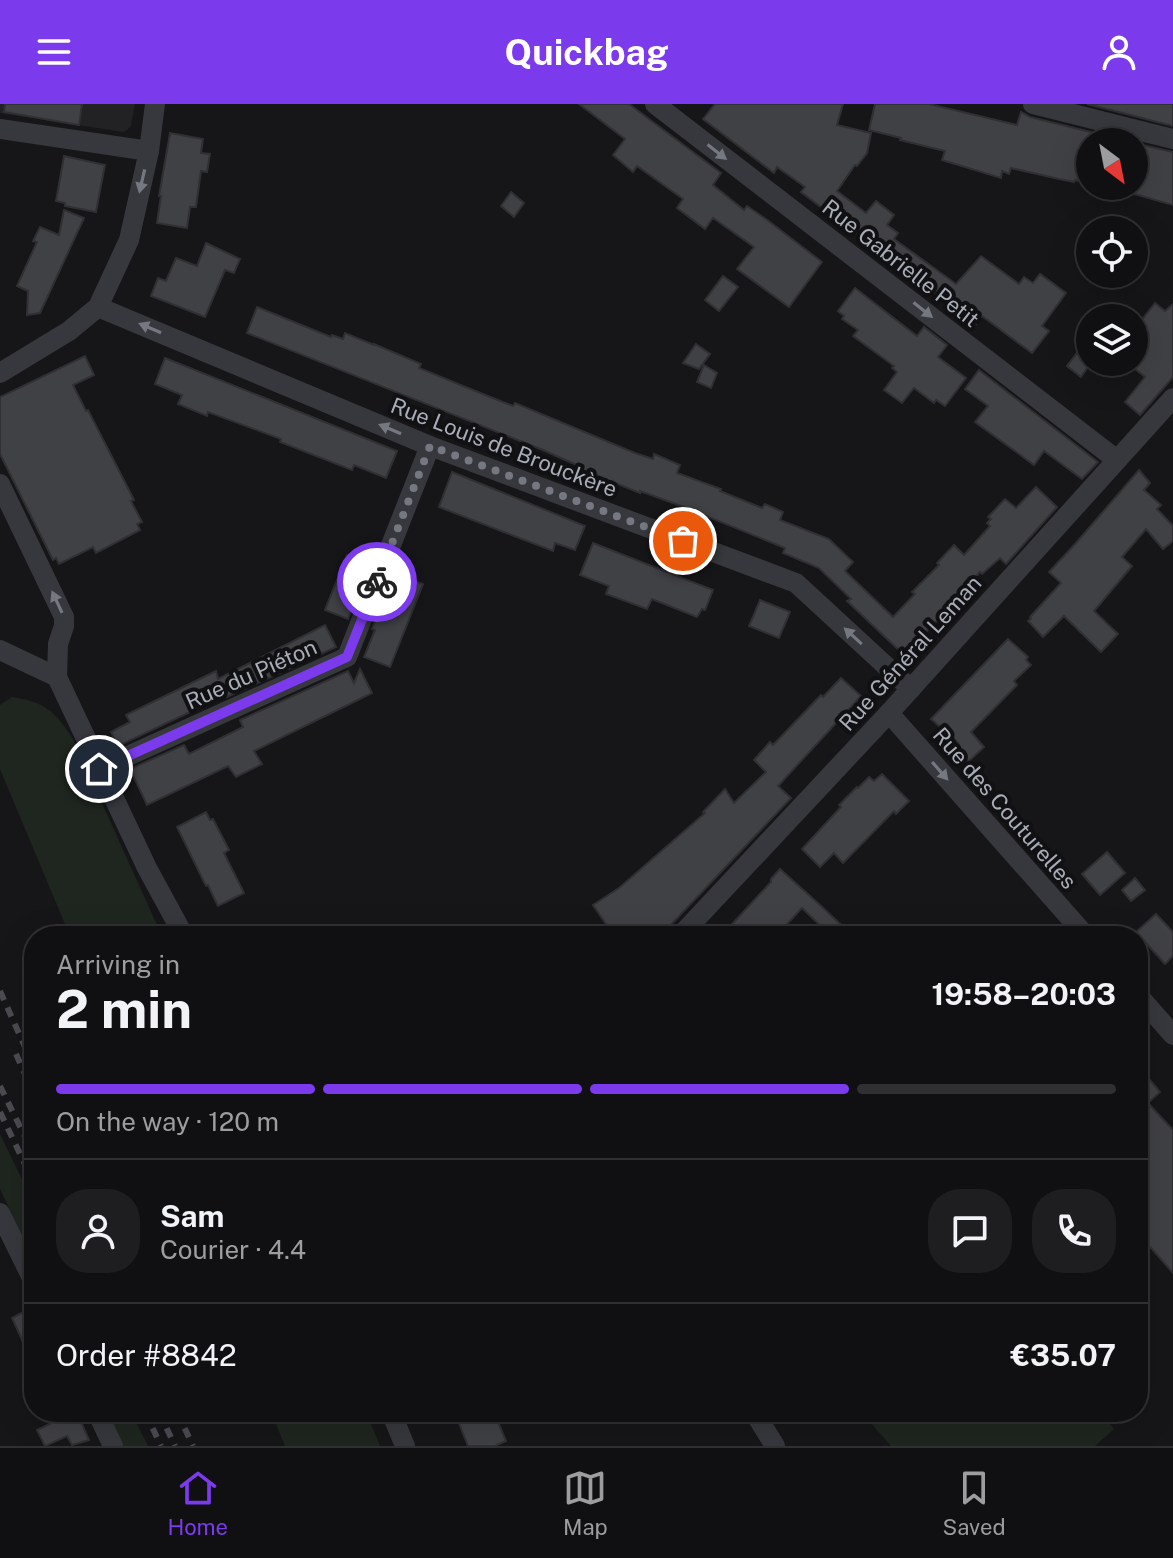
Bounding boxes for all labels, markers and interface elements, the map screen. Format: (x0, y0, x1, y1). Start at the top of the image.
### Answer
icon: menu (32, 30, 76, 74)
icon: person (1097, 30, 1141, 74)
text: Quickbag (504, 31, 669, 73)
north arrow (1076, 128, 1148, 200)
map controls (1076, 128, 1148, 376)
one-way arrow (707, 143, 727, 159)
one-way arrow (135, 169, 148, 194)
street label: Rue Gabrielle Petit (818, 194, 984, 332)
button: locate (1076, 216, 1148, 288)
one-way arrow (913, 302, 933, 318)
button: layers (1076, 304, 1148, 376)
one-way arrow (138, 322, 162, 335)
street label: Rue Louis de Brouckère (387, 392, 621, 502)
one-way arrow (378, 423, 402, 436)
pin (649, 507, 717, 575)
icon: bag (661, 519, 705, 563)
courier (337, 542, 417, 622)
icon: bike (355, 560, 399, 604)
street label: Rue Général Leman (833, 570, 987, 736)
one-way arrow (50, 590, 64, 614)
one-way arrow (844, 627, 863, 645)
street label: Rue du Piéton (181, 633, 321, 715)
street label: Rue des Couturelles (928, 722, 1082, 894)
pin (65, 735, 133, 803)
icon: home (77, 747, 121, 791)
one-way arrow (931, 762, 949, 781)
text: Arriving in (56, 949, 180, 980)
text: 19:58–20:03 (931, 976, 1116, 1012)
text: 2 min (56, 979, 192, 1040)
text: On the way · 120 m (56, 1106, 279, 1137)
button: person (56, 1189, 140, 1273)
button: chat (928, 1189, 1012, 1273)
button: phone (1032, 1189, 1116, 1273)
text: Sam (160, 1198, 224, 1234)
text: Courier · 4.4 (160, 1234, 306, 1265)
text: Order #8842 (56, 1337, 237, 1373)
text: €35.07 (1011, 1337, 1116, 1373)
tab: Home (167, 1466, 228, 1540)
tab: Map (563, 1466, 608, 1540)
tab: Saved (943, 1466, 1006, 1540)

